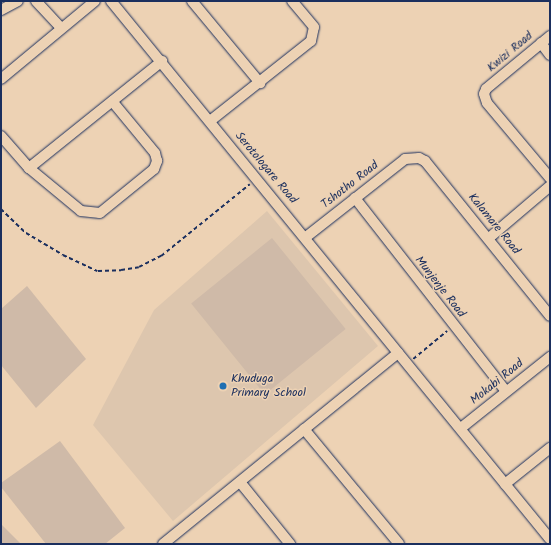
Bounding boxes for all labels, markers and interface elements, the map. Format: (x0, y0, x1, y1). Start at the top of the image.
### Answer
street label: Kwizi Road (484, 29, 536, 75)
street label: Serotologare Road (232, 129, 300, 207)
street label: Tshotho Road (318, 158, 382, 212)
street label: Kalamare Road (465, 190, 523, 258)
street label: Munjenje Road (412, 253, 468, 321)
street label: Mokabi Road (468, 356, 526, 408)
place label: Khuduga Primary School (231, 372, 306, 400)
marker: Khuduga Primary School (218, 381, 228, 391)

